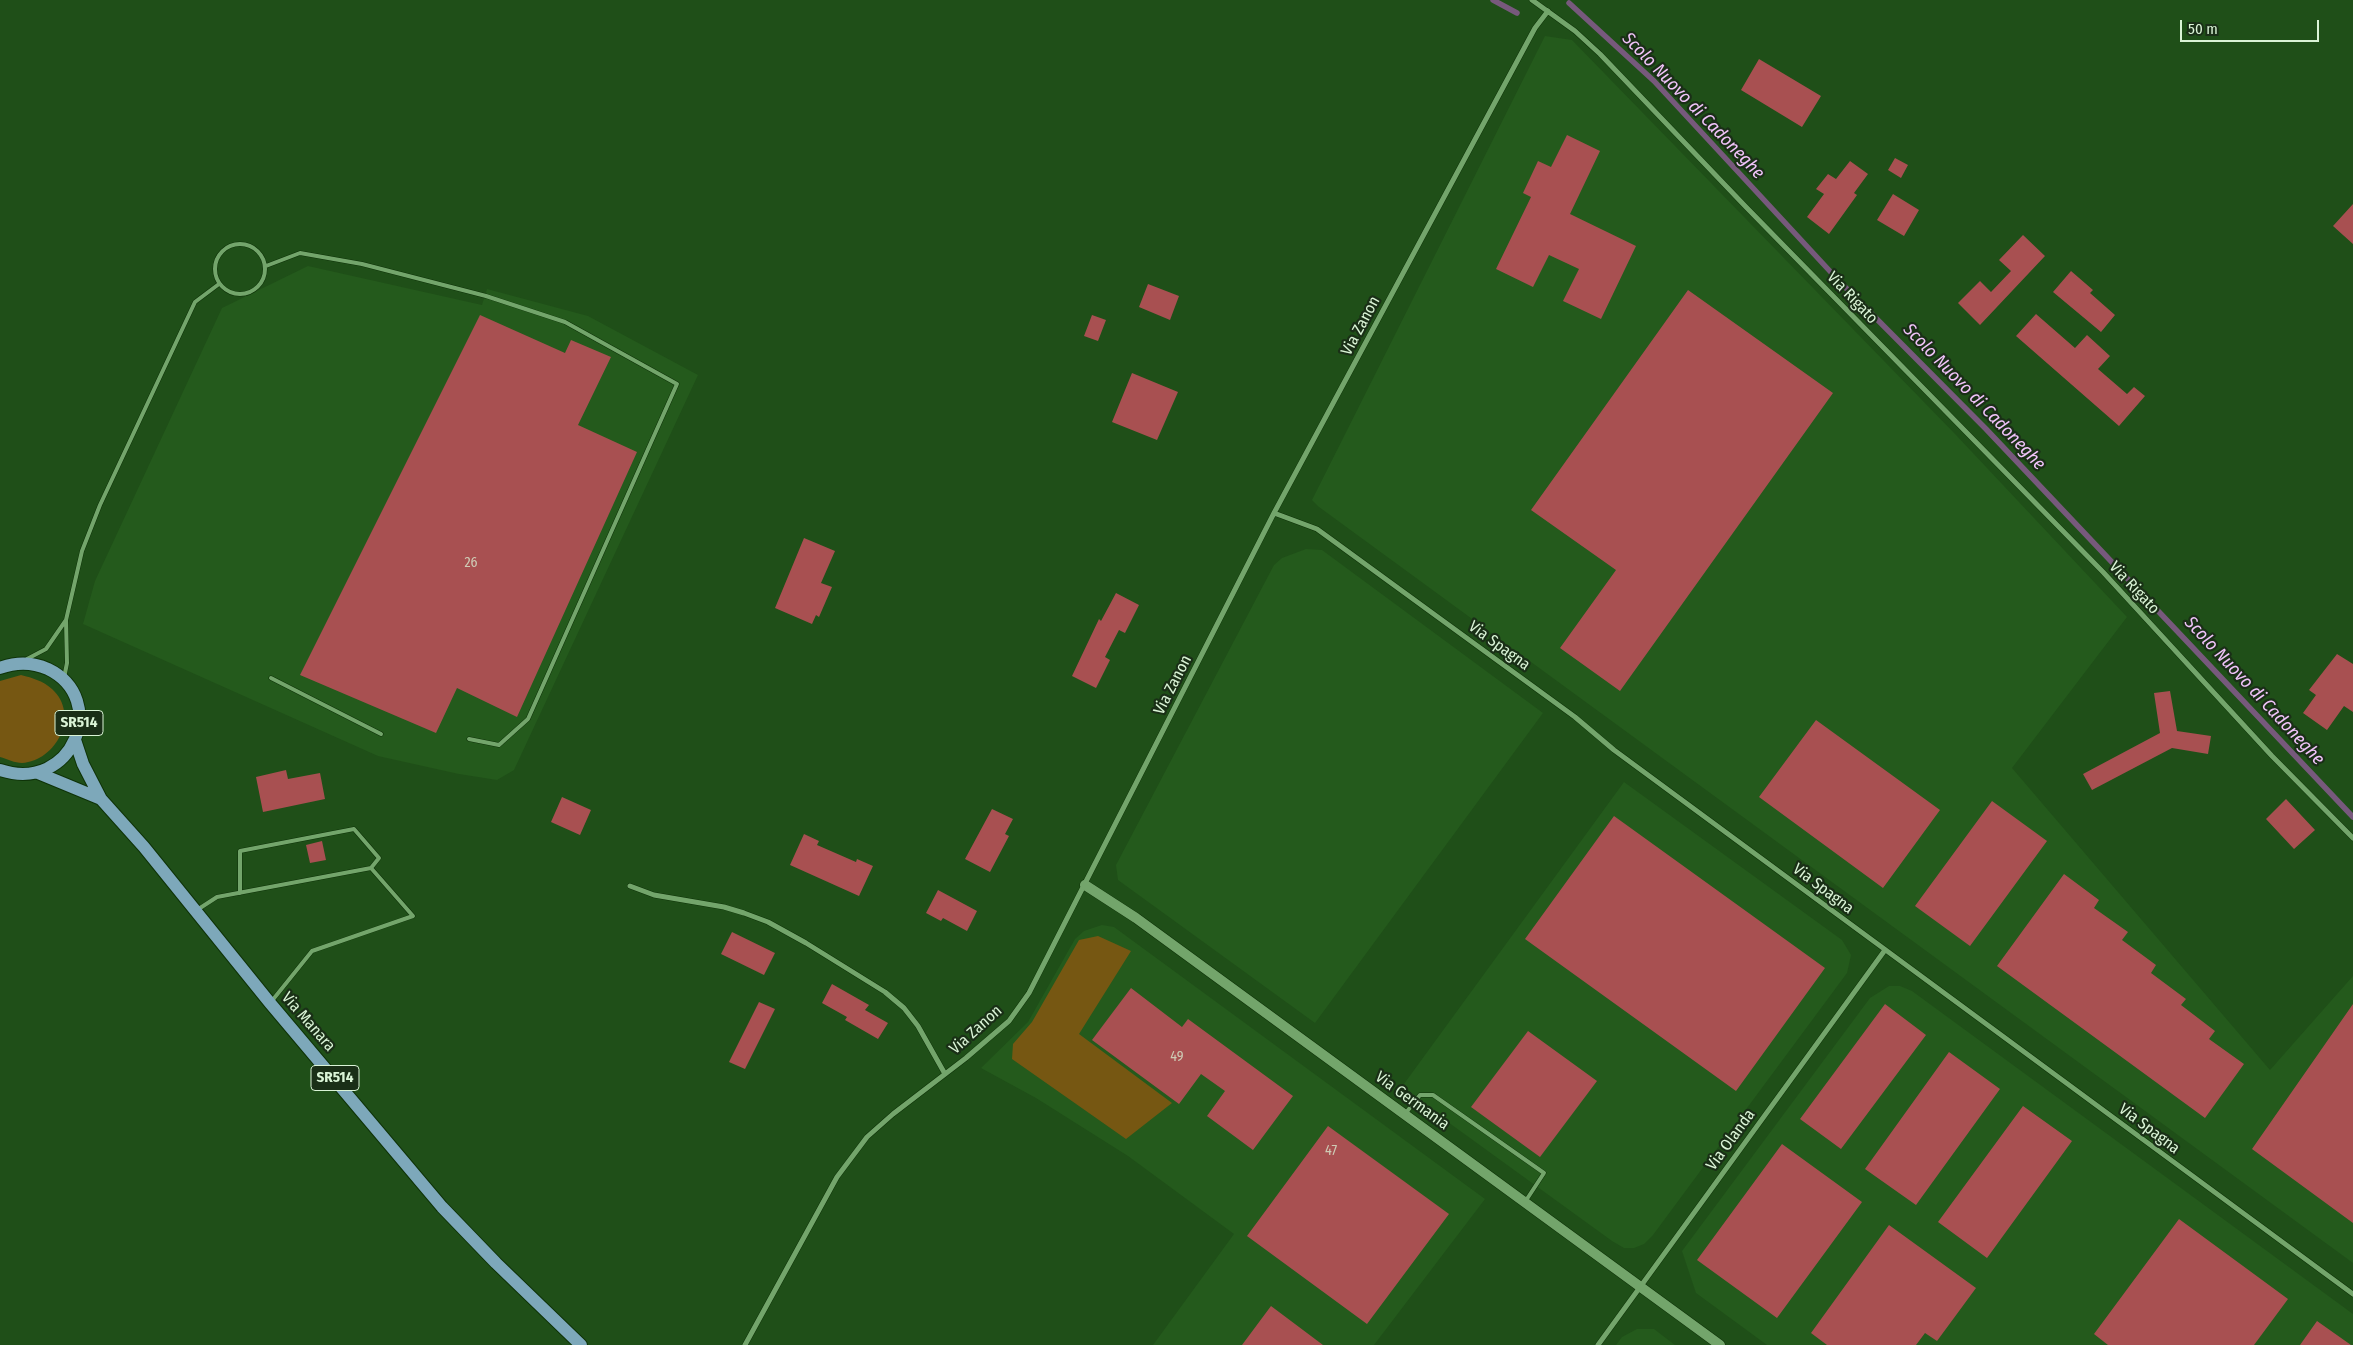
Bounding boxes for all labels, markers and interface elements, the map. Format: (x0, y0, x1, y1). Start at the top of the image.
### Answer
scale bar (2183, 10, 2322, 42)
text: 50 m (2188, 20, 2218, 38)
water label: Scolo Nuovo di Cadoneghe (1617, 28, 1769, 184)
street label: Via Rigato (1823, 268, 1881, 328)
street label: Via Zanon (1337, 293, 1385, 359)
water label: Scolo Nuovo di Cadoneghe (1898, 319, 2050, 475)
house number: 26 (464, 555, 478, 571)
street label: Via Rigato (2105, 558, 2163, 618)
water label: Scolo Nuovo di Cadoneghe (2179, 612, 2329, 770)
street label: Via Spagna (1464, 617, 1534, 675)
street label: Via Zanon (1150, 652, 1196, 718)
road number: SR514 (55, 710, 103, 736)
street label: Via Spagna (1789, 860, 1857, 918)
street label: Via Manara (277, 988, 339, 1056)
street label: Via Zanon (946, 1001, 1006, 1059)
house number: 49 (1170, 1049, 1184, 1065)
road number: SR514 (311, 1066, 359, 1090)
street label: Via Germania (1371, 1068, 1453, 1134)
street label: Via Spagna (2115, 1100, 2183, 1158)
street label: Via Olanda (1702, 1106, 1760, 1174)
house number: 47 (1325, 1143, 1337, 1159)

